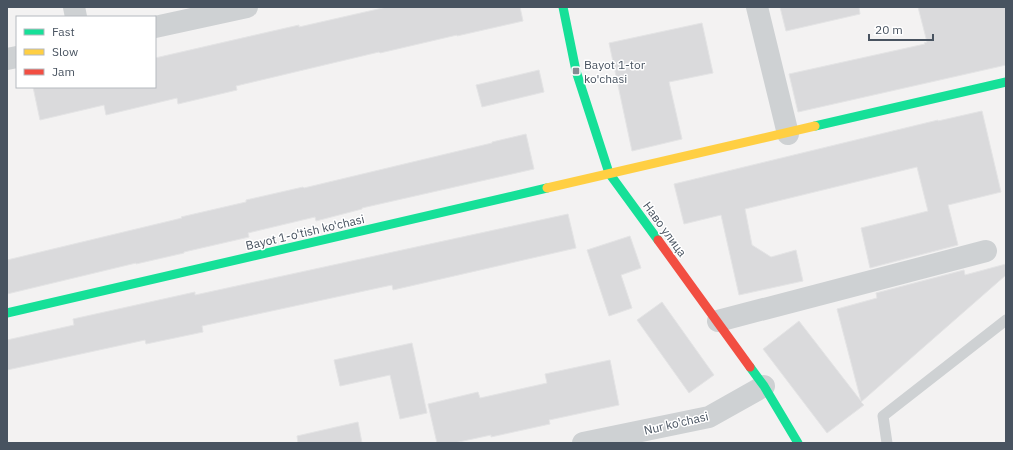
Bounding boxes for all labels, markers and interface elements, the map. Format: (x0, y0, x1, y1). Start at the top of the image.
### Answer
legend (16, 16, 156, 88)
scale bar (869, 16, 933, 42)
text: 20 m (875, 22, 903, 37)
text: Fast (52, 24, 75, 39)
text: Slow (52, 44, 78, 59)
place label: Bayot 1-tor ko'chasi (584, 57, 646, 86)
text: Jam (52, 64, 75, 79)
marker: Bayot 1-tor ko'chasi (571, 66, 581, 76)
street label: Наво улица (640, 199, 690, 260)
street label: Bayot 1-o'tish ko'chasi (244, 211, 366, 253)
street label: Nur ko'chasi (642, 408, 710, 438)

